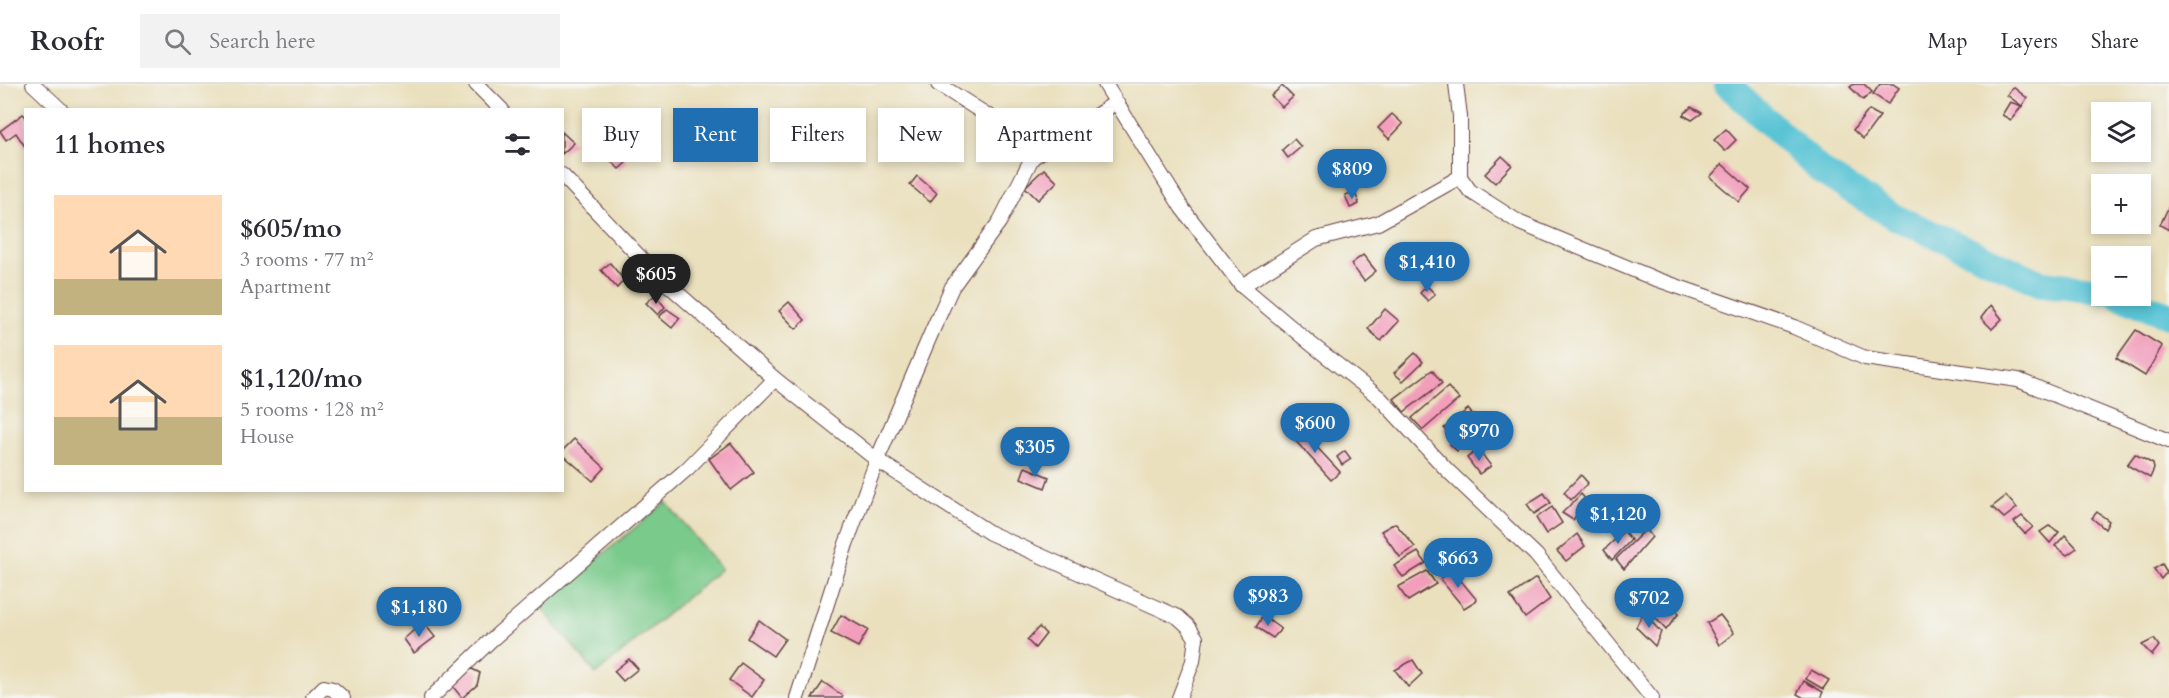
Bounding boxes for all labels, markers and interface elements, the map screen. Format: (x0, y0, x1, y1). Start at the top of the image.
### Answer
search box (140, 14, 560, 68)
text: Roofr (30, 22, 104, 60)
icon: search (161, 25, 194, 58)
text: Search here (209, 26, 316, 56)
text: Map (1928, 27, 1968, 56)
text: Layers (2001, 27, 2058, 56)
text: Share (2091, 27, 2139, 56)
map controls (2091, 102, 2151, 306)
button: layers (2091, 102, 2151, 162)
chip: Buy (582, 108, 661, 162)
chip: Rent (673, 108, 758, 162)
chip: Filters (770, 108, 866, 162)
chip: New (878, 108, 964, 162)
chip: Apartment (976, 108, 1113, 162)
text: 11 homes (54, 127, 165, 162)
icon: filters (501, 128, 534, 161)
pin: $809 (1316, 149, 1388, 200)
text: $809 (1332, 155, 1372, 182)
button: + (2091, 174, 2151, 234)
text: $605/mo (240, 211, 342, 246)
icon: home (102, 219, 174, 291)
pin: $1,410 (1378, 242, 1476, 293)
text: 3 rooms · 77 m² (240, 246, 373, 273)
button: − (2091, 246, 2151, 306)
text: $1,410 (1398, 248, 1456, 275)
pin: $605 (620, 254, 692, 305)
text: $605 (636, 260, 676, 287)
text: Apartment (240, 273, 331, 300)
text: $1,120/mo (240, 361, 363, 396)
icon: home (102, 369, 174, 441)
text: 5 rooms · 128 m² (240, 396, 384, 423)
pin: $600 (1279, 403, 1351, 454)
text: $600 (1295, 409, 1335, 436)
pin: $970 (1443, 411, 1515, 462)
text: $970 (1459, 417, 1499, 444)
text: House (240, 423, 294, 450)
pin: $305 (999, 427, 1071, 478)
text: $305 (1015, 433, 1055, 460)
pin: $1,120 (1569, 494, 1667, 545)
text: $1,120 (1589, 500, 1647, 527)
pin: $663 (1422, 538, 1494, 589)
text: $663 (1438, 544, 1478, 571)
pin: $983 (1232, 576, 1304, 627)
pin: $702 (1613, 578, 1685, 629)
text: $983 (1248, 582, 1288, 609)
text: $702 (1629, 584, 1669, 611)
pin: $1,180 (370, 587, 468, 638)
text: $1,180 (390, 593, 448, 620)

